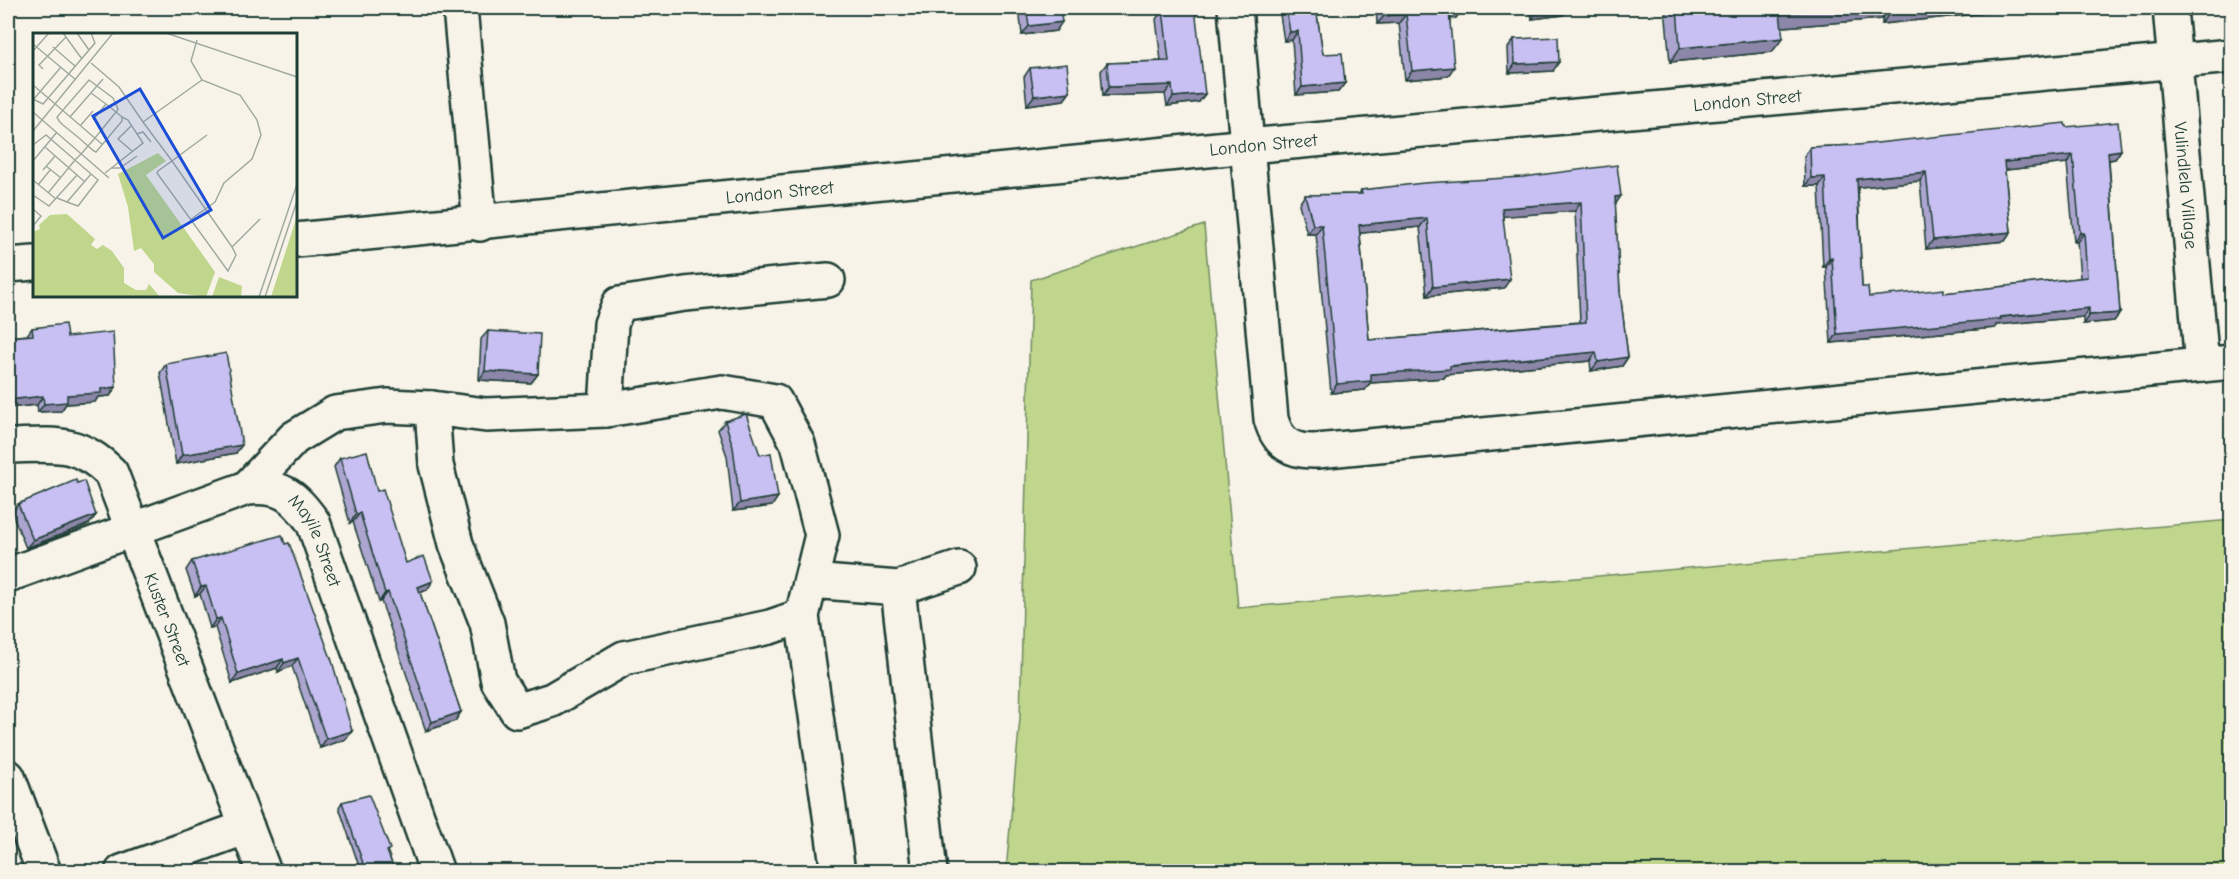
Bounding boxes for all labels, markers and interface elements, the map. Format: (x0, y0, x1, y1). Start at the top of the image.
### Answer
inset map (33, 33, 297, 297)
street label: London Street (1692, 85, 1803, 116)
street label: Vulindlela Village (2169, 121, 2202, 250)
street label: London Street (1208, 130, 1319, 161)
street label: London Street (725, 177, 836, 209)
street label: Mayile Street (284, 490, 345, 590)
street label: Kuster Street (139, 570, 195, 670)

